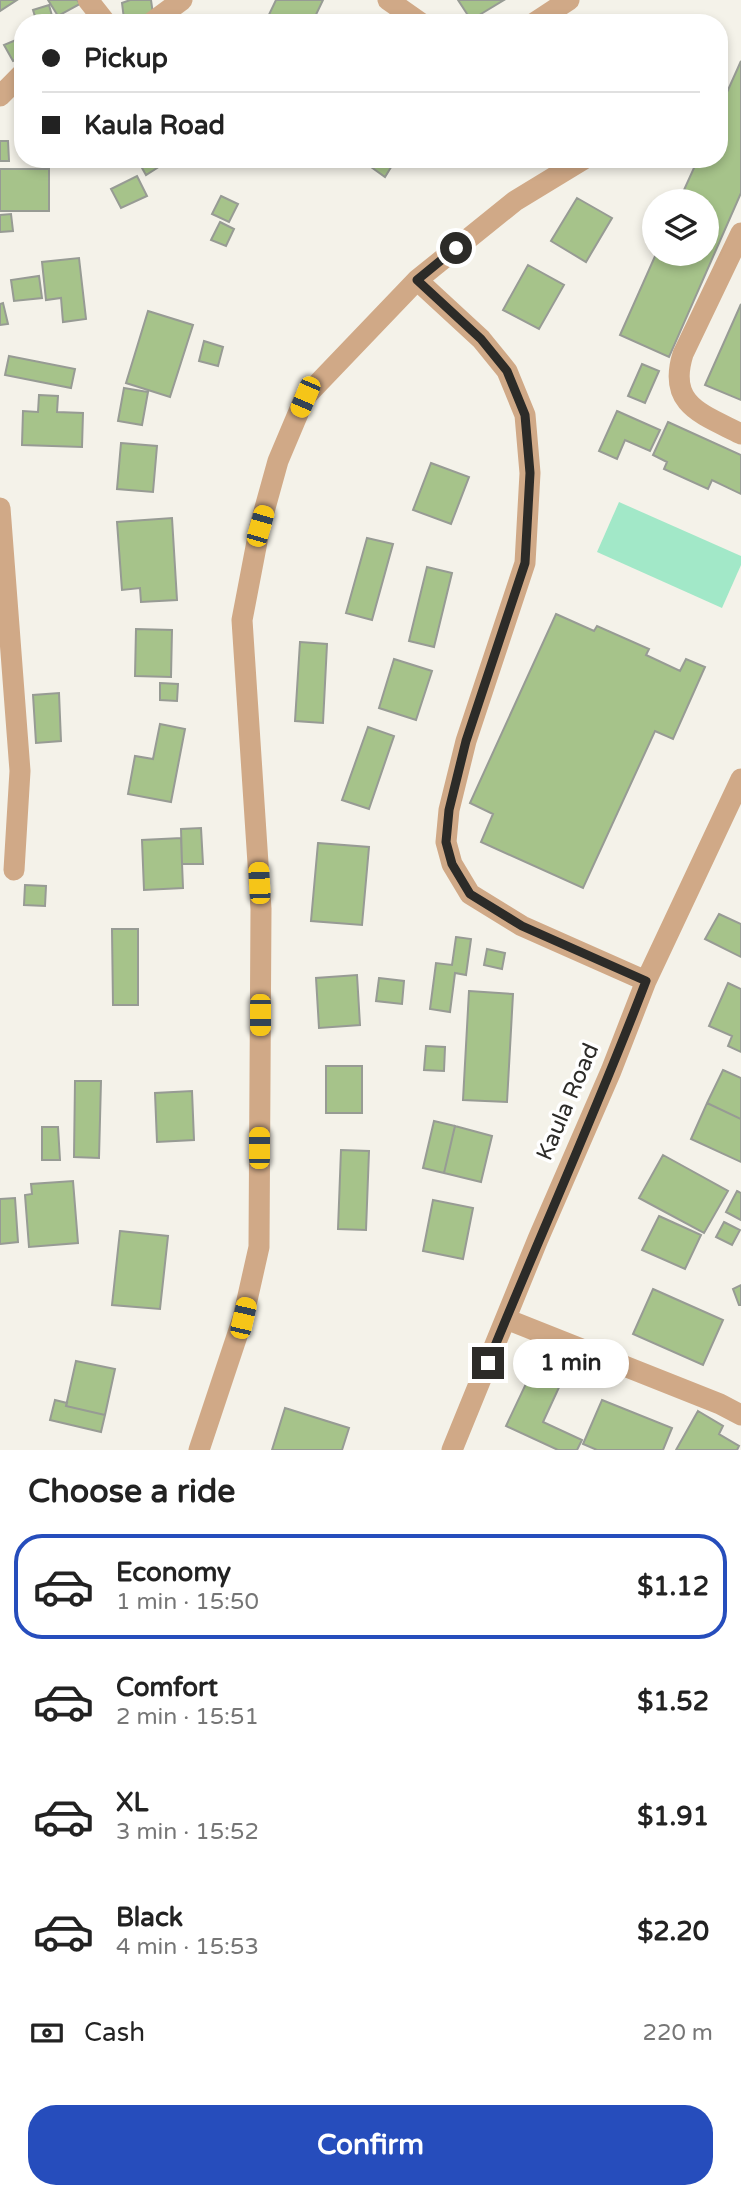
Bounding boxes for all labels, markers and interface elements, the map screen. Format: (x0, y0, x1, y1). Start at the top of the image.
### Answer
text: Pickup (84, 43, 168, 74)
text: Kaula Road (84, 110, 225, 141)
map controls (642, 189, 719, 266)
button: layers (642, 189, 719, 266)
route start (440, 232, 472, 264)
car (288, 374, 323, 420)
car (245, 503, 276, 549)
car (248, 861, 271, 905)
car (250, 994, 271, 1036)
street label: Kaula Road (531, 1039, 605, 1165)
car (249, 1127, 270, 1169)
car (229, 1295, 258, 1341)
callout: 1 min (512, 1338, 628, 1388)
route end (472, 1347, 504, 1379)
text: 1 min (540, 1349, 602, 1377)
text: Choose a ride (28, 1473, 235, 1511)
icon: car (32, 1555, 95, 1618)
text: Economy (116, 1557, 231, 1588)
text: $1.12 (637, 1571, 709, 1602)
text: 1 min · 15:50 (116, 1588, 259, 1616)
icon: car (32, 1670, 95, 1733)
text: Comfort (116, 1672, 218, 1703)
text: $1.52 (637, 1686, 709, 1717)
text: 2 min · 15:51 (116, 1703, 259, 1731)
icon: car (32, 1785, 95, 1848)
text: XL (116, 1787, 148, 1818)
text: $1.91 (637, 1801, 709, 1832)
text: 3 min · 15:52 (116, 1818, 259, 1846)
icon: car (32, 1900, 95, 1963)
text: Black (116, 1902, 183, 1933)
text: $2.20 (637, 1916, 709, 1947)
text: 4 min · 15:53 (116, 1933, 259, 1961)
icon: cash (28, 2014, 66, 2052)
text: Cash (84, 2017, 145, 2048)
text: 220 m (643, 2019, 713, 2047)
button: Confirm (28, 2105, 713, 2185)

